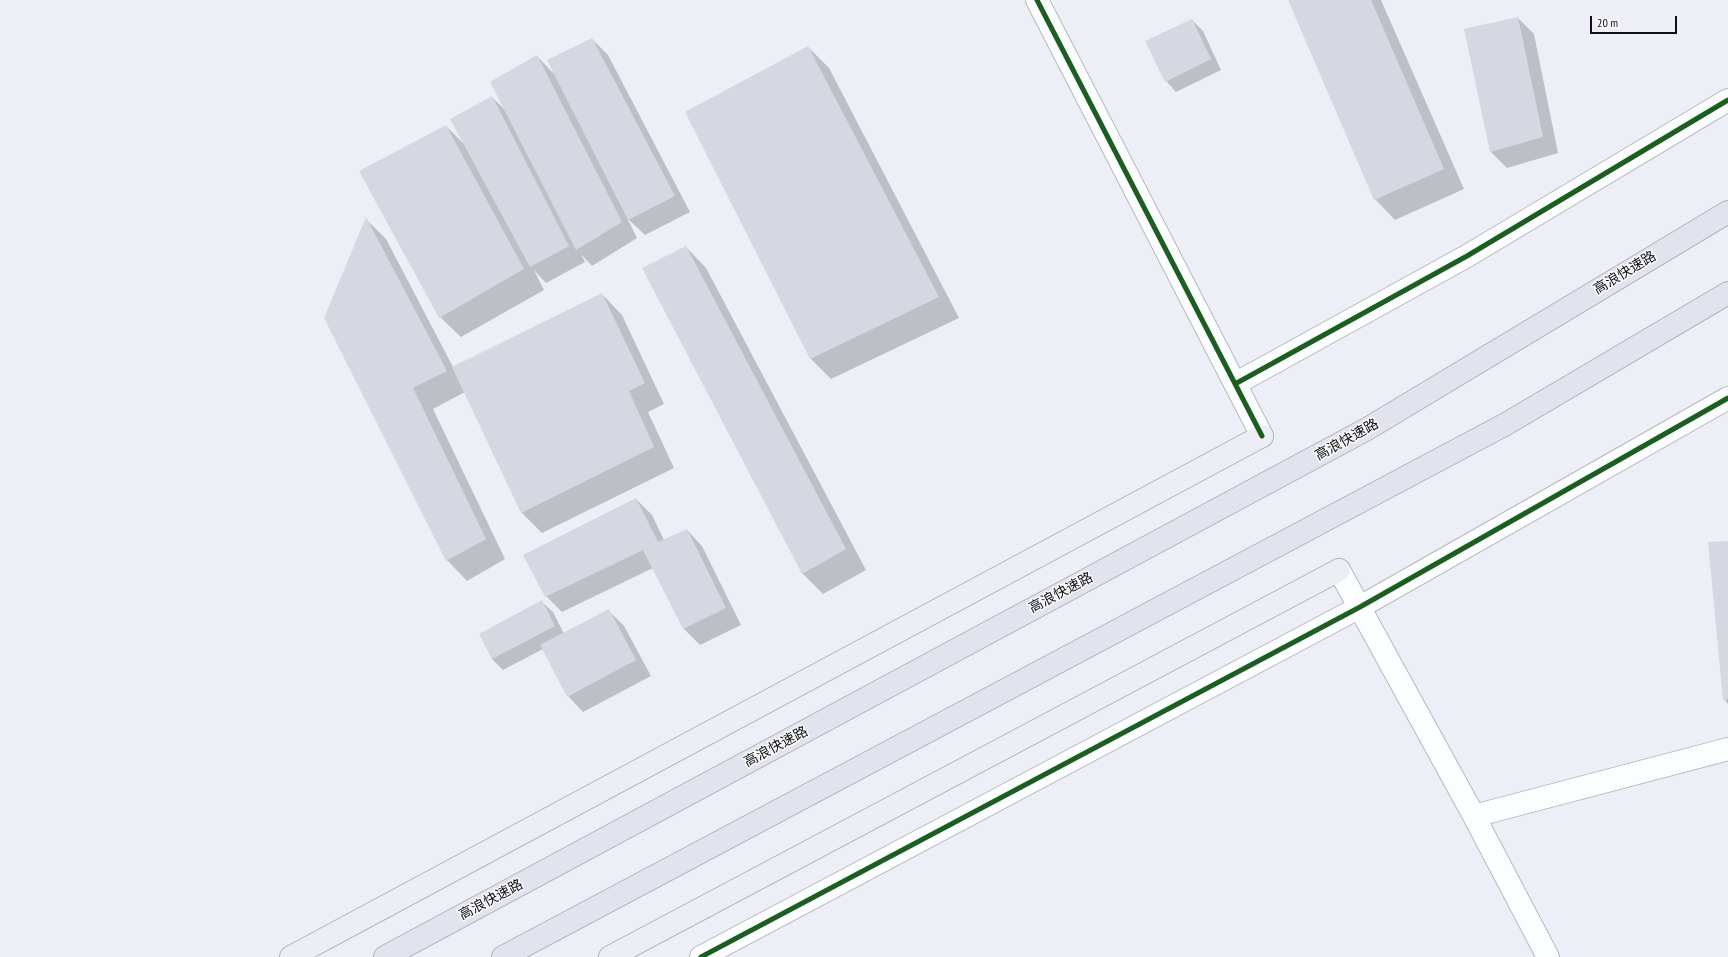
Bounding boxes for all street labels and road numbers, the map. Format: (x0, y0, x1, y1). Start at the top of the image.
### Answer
street label: 高浪快速路 (1591, 248, 1659, 298)
street label: 高浪快速路 (1312, 416, 1382, 464)
street label: 高浪快速路 (1026, 569, 1096, 617)
street label: 高浪快速路 (741, 723, 811, 771)
street label: 高浪快速路 (456, 876, 526, 924)

